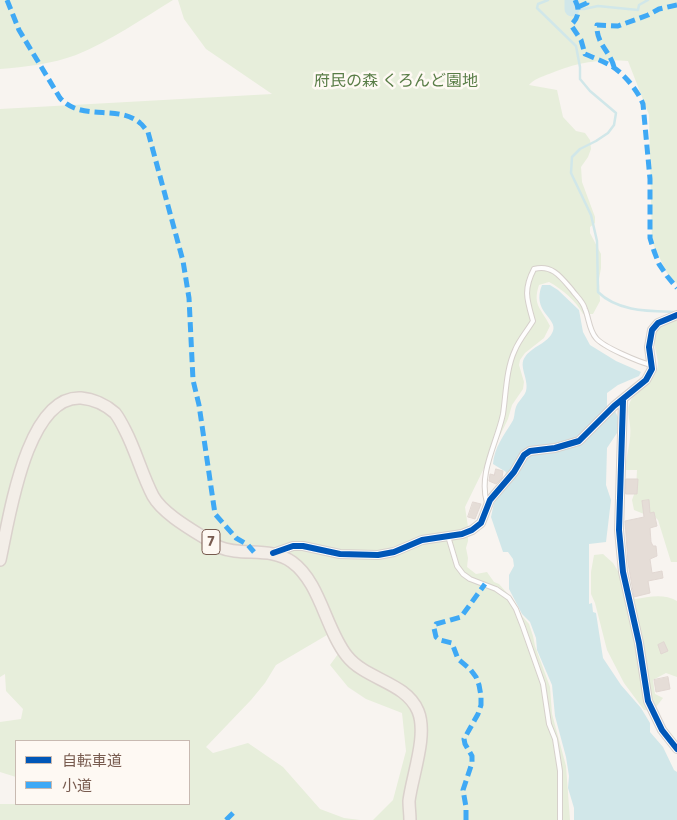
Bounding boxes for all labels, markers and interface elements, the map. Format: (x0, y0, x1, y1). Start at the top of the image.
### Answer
park label: 府民の森 くろんど園地 (314, 72, 478, 92)
road number: 7 (202, 530, 220, 554)
legend (15, 740, 190, 805)
text: 自転車道 (62, 752, 122, 770)
text: 小道 (62, 777, 92, 795)

